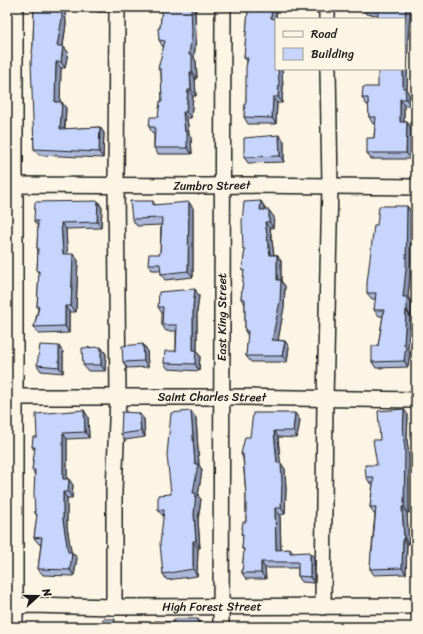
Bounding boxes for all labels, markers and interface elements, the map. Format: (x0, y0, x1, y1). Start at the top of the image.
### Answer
legend (275, 18, 405, 70)
text: Road (311, 23, 338, 45)
text: Building (311, 43, 354, 65)
street label: Zumbro Street (173, 174, 252, 197)
street label: East King Street (211, 273, 233, 361)
street label: Saint Charles Street (158, 386, 268, 408)
north arrow (18, 576, 58, 616)
text: N (36, 585, 57, 600)
street label: High Forest Street (162, 596, 262, 618)

